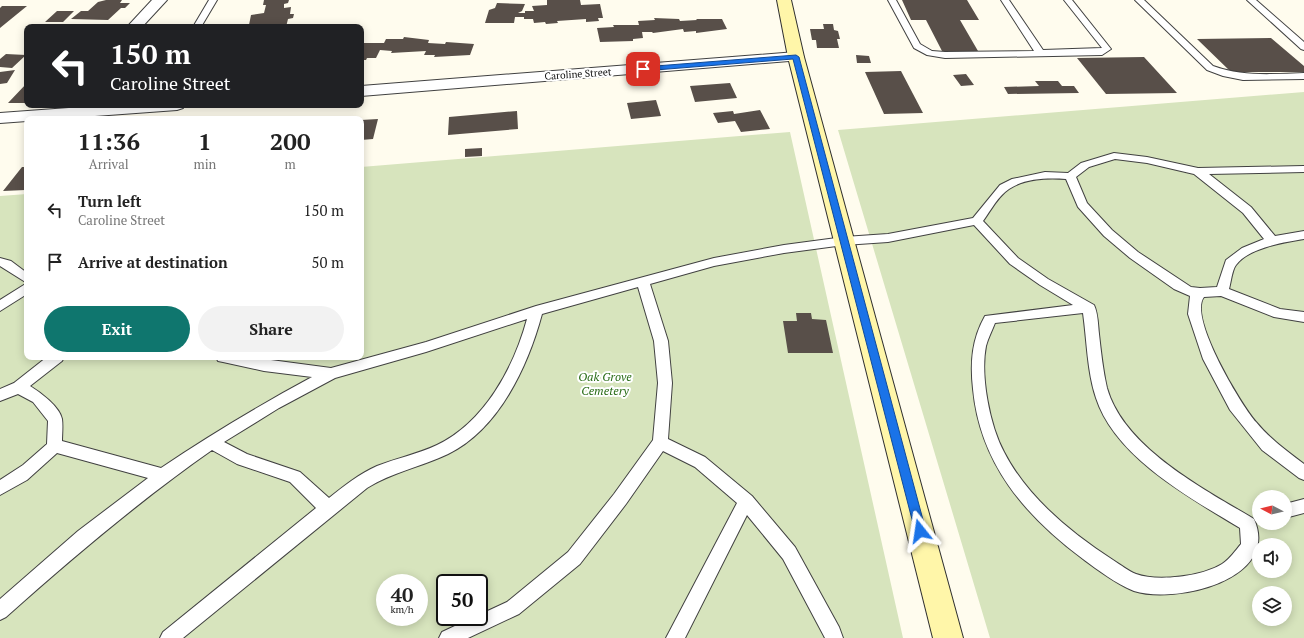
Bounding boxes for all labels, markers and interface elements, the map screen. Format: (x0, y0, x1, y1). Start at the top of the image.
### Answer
text: 150 m (110, 35, 191, 72)
icon: left (44, 40, 96, 92)
pin (626, 52, 660, 86)
icon: arrive (632, 58, 654, 80)
street label: Caroline Street (544, 65, 612, 83)
text: Caroline Street (110, 71, 231, 95)
text: 11:36 (77, 125, 140, 157)
text: 1 (198, 125, 212, 157)
text: 200 (270, 125, 310, 157)
text: Arrival (89, 155, 129, 173)
text: min (193, 155, 216, 173)
text: m (285, 155, 296, 173)
text: Turn left (78, 191, 142, 211)
icon: left (44, 199, 66, 221)
text: 150 m (303, 200, 344, 220)
text: Caroline Street (78, 211, 165, 229)
icon: arrive (44, 251, 66, 273)
text: Arrive at destination (78, 252, 228, 272)
text: 50 m (311, 252, 344, 272)
button: Exit (44, 306, 190, 352)
button: Share (198, 306, 344, 352)
park label: Oak Grove Cemetery (578, 369, 632, 398)
north arrow (1252, 490, 1292, 530)
map controls (1252, 490, 1292, 626)
position arrow (899, 510, 941, 552)
button: sound (1252, 538, 1292, 578)
speed limit sign: 50 (436, 574, 488, 626)
text: 40 (391, 581, 413, 608)
button: layers (1252, 586, 1292, 626)
text: km/h (390, 603, 414, 616)

